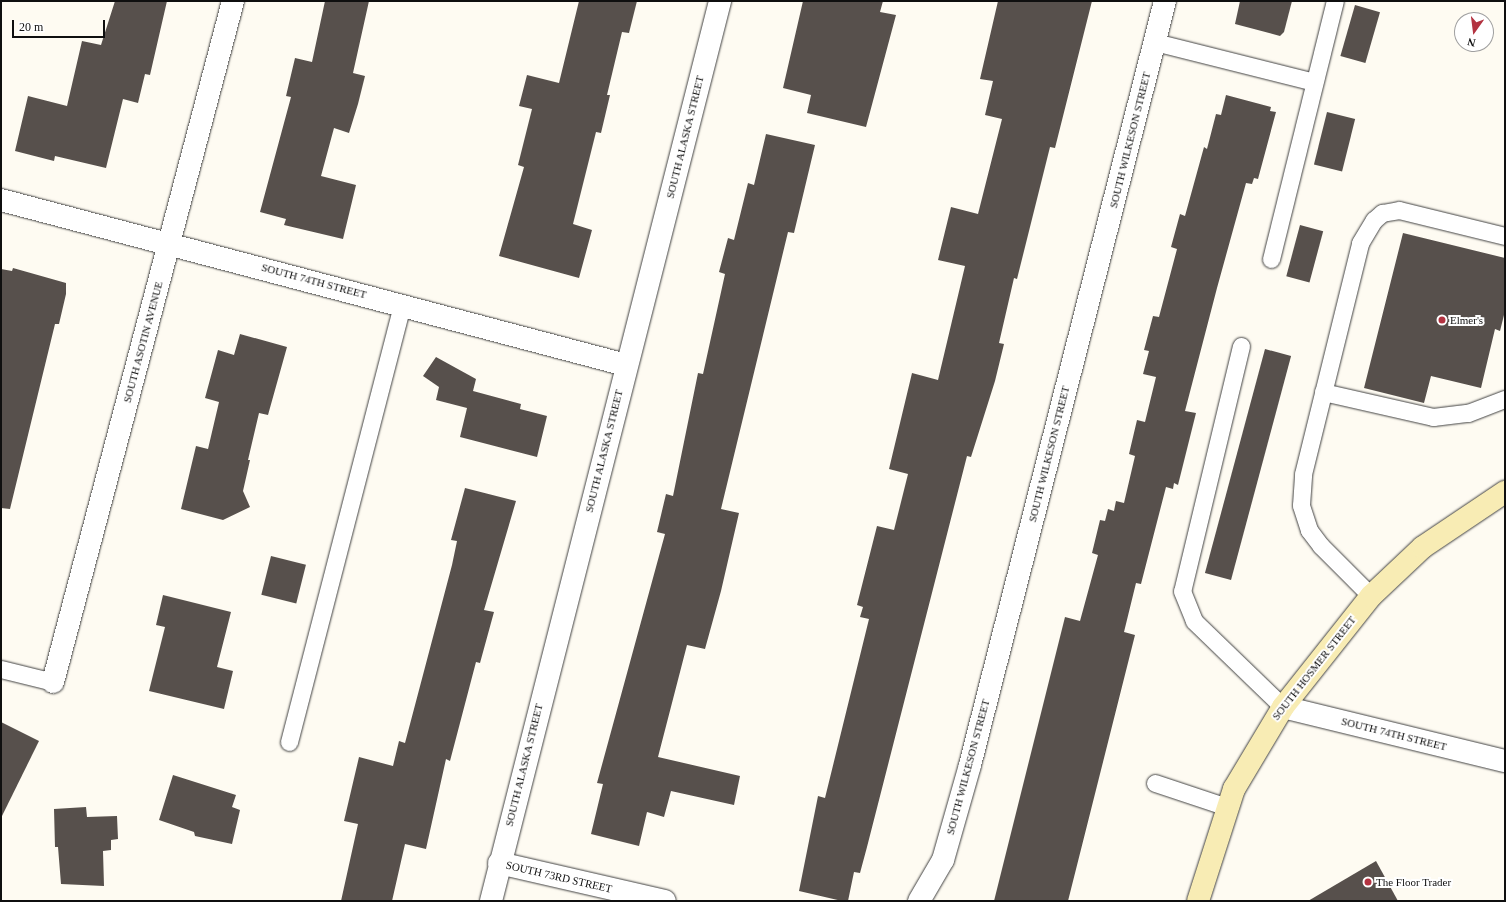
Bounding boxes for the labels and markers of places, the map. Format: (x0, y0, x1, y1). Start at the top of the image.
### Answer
place label: Elmer's (1450, 313, 1483, 327)
marker: Elmer's (1437, 315, 1447, 325)
place label: The Floor Trader (1376, 875, 1451, 889)
marker: The Floor Trader (1363, 877, 1373, 887)

